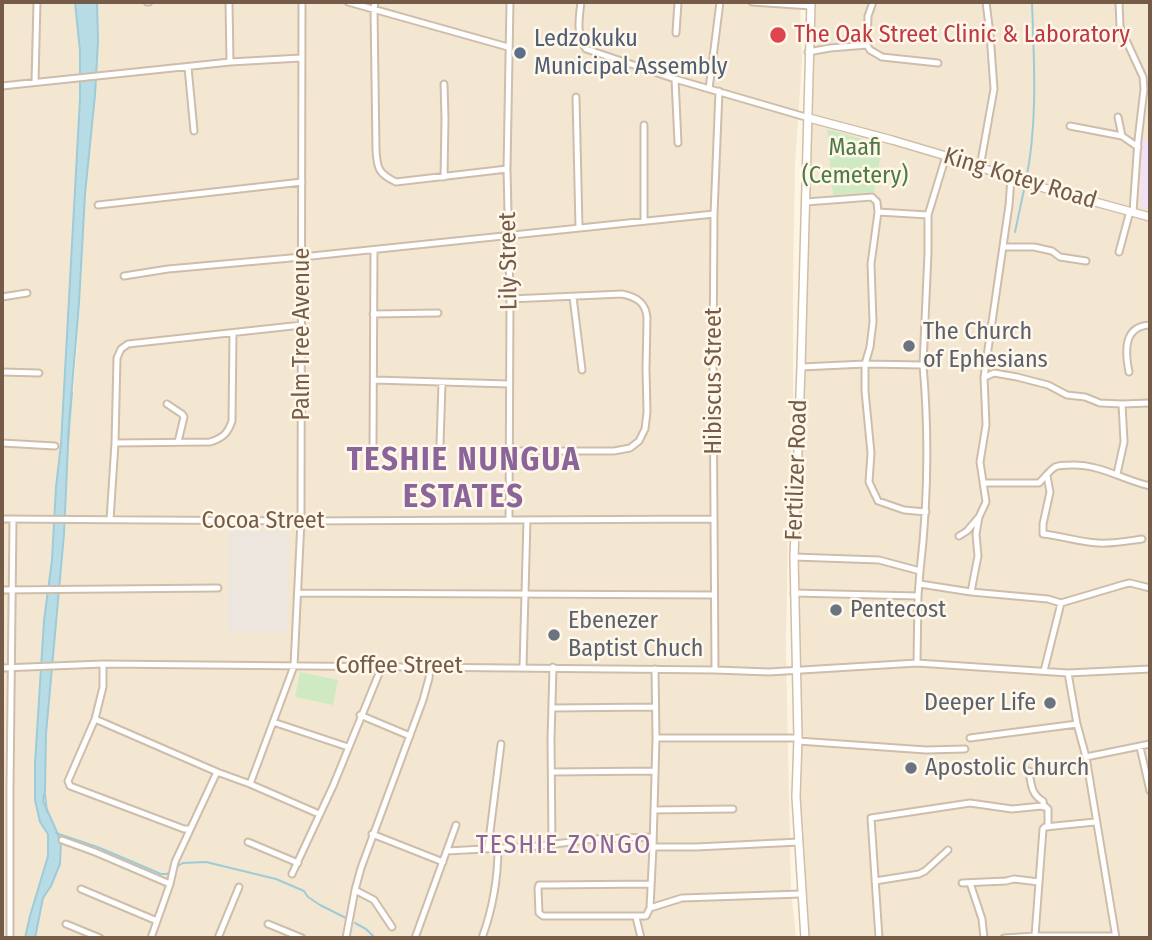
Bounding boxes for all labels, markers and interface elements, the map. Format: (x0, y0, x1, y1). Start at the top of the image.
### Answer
place label: The Oak Street Clinic & Laboratory (794, 21, 1130, 49)
place label: Ledzokuku Municipal Assembly (534, 25, 727, 81)
marker: The Oak Street Clinic & Laboratory (768, 25, 788, 45)
marker: Ledzokuku Municipal Assembly (512, 45, 528, 61)
park label: Maafi (Cemetery) (802, 134, 908, 190)
street label: King Kotey Road (940, 142, 1100, 216)
street label: Lily Street (494, 212, 524, 310)
street label: Palm Tree Avenue (288, 248, 316, 420)
street label: Hibiscus Street (700, 307, 728, 455)
place label: The Church of Ephesians (923, 318, 1048, 374)
marker: The Church of Ephesians (901, 338, 917, 354)
street label: Fertilizer Road (780, 399, 814, 541)
district label: TESHIE NUNGUA ESTATES (348, 442, 580, 517)
street label: Cocoa Street (202, 507, 324, 535)
place label: Pentecost (850, 596, 946, 624)
marker: Pentecost (828, 602, 844, 618)
place label: Ebenezer Baptist Chuch (568, 607, 703, 663)
marker: Ebenezer Baptist Chuch (546, 627, 562, 643)
street label: Coffee Street (335, 652, 463, 680)
place label: Deeper Life (924, 689, 1036, 717)
marker: Deeper Life (1042, 695, 1058, 711)
place label: Apostolic Church (925, 754, 1089, 782)
marker: Apostolic Church (903, 760, 919, 776)
district label: TESHIE ZONGO (477, 830, 651, 862)

